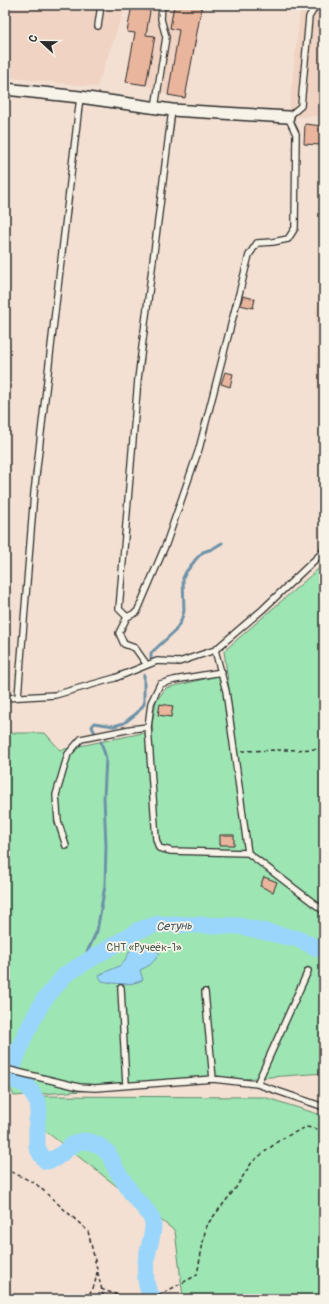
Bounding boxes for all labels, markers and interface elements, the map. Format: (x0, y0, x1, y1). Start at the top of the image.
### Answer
north arrow (22, 22, 62, 62)
text: С (26, 33, 41, 44)
water label: Сетунь (156, 918, 193, 935)
park label: СНТ «Ручеёк-1» (106, 941, 182, 954)

